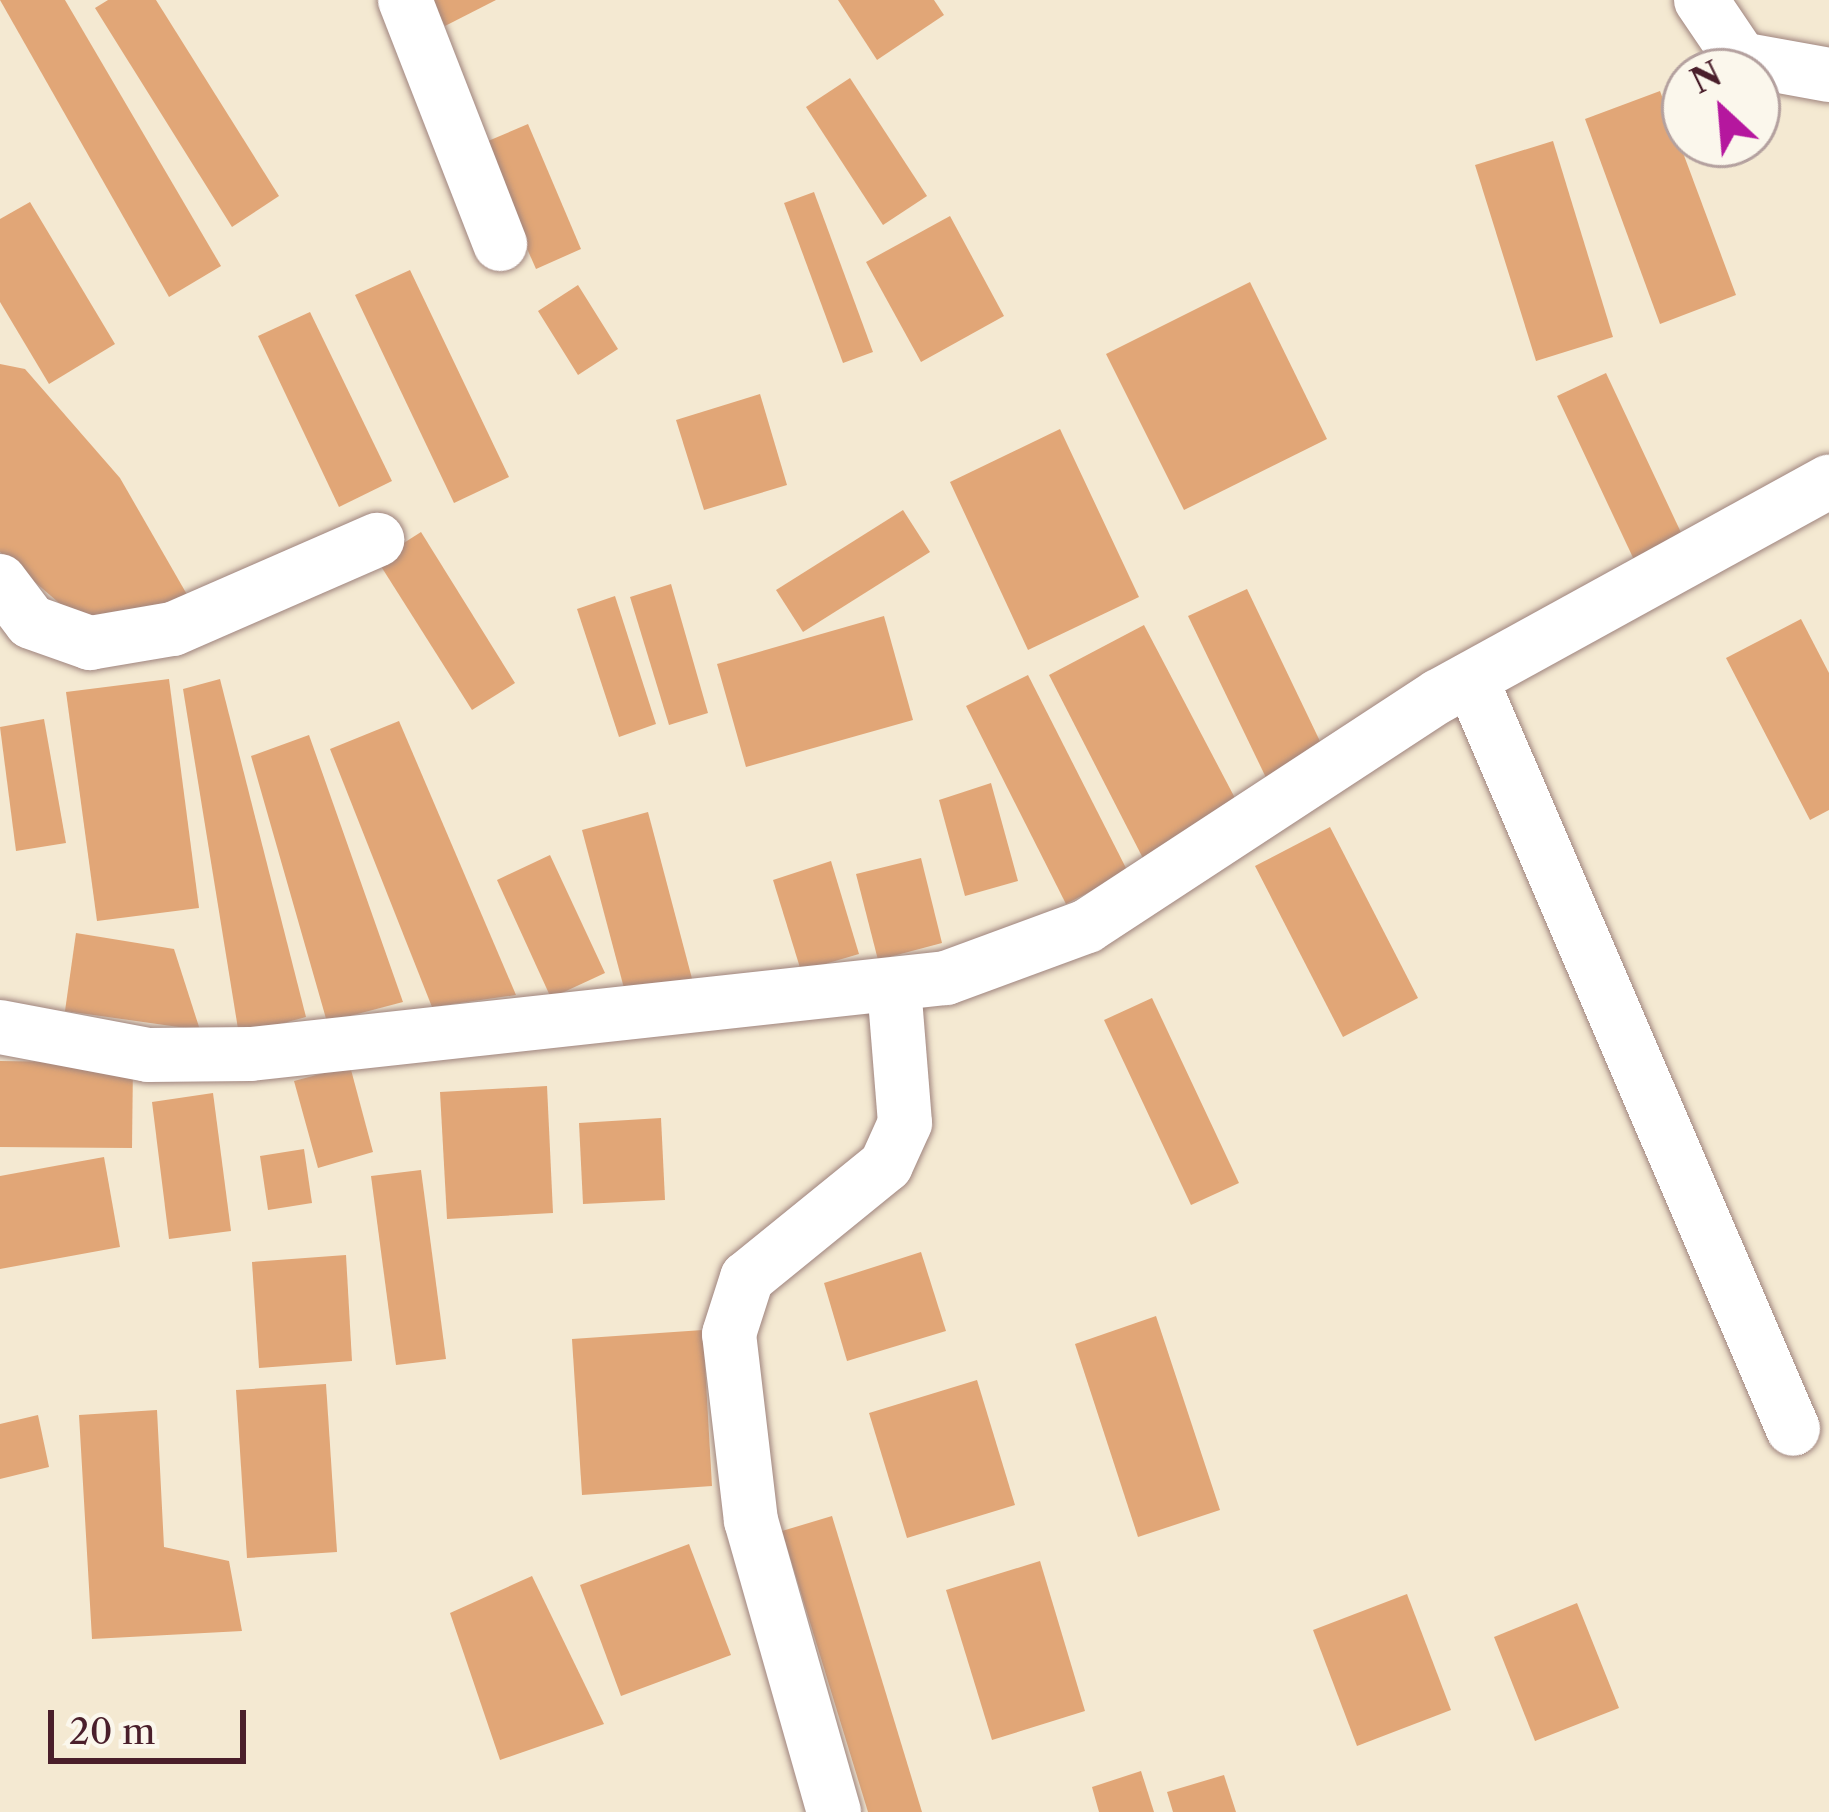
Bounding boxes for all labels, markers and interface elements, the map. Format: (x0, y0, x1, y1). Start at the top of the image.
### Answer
north arrow (1661, 48, 1781, 168)
text: N (1684, 53, 1728, 103)
scale bar (54, 1686, 252, 1760)
text: 20 m (69, 1709, 156, 1753)

